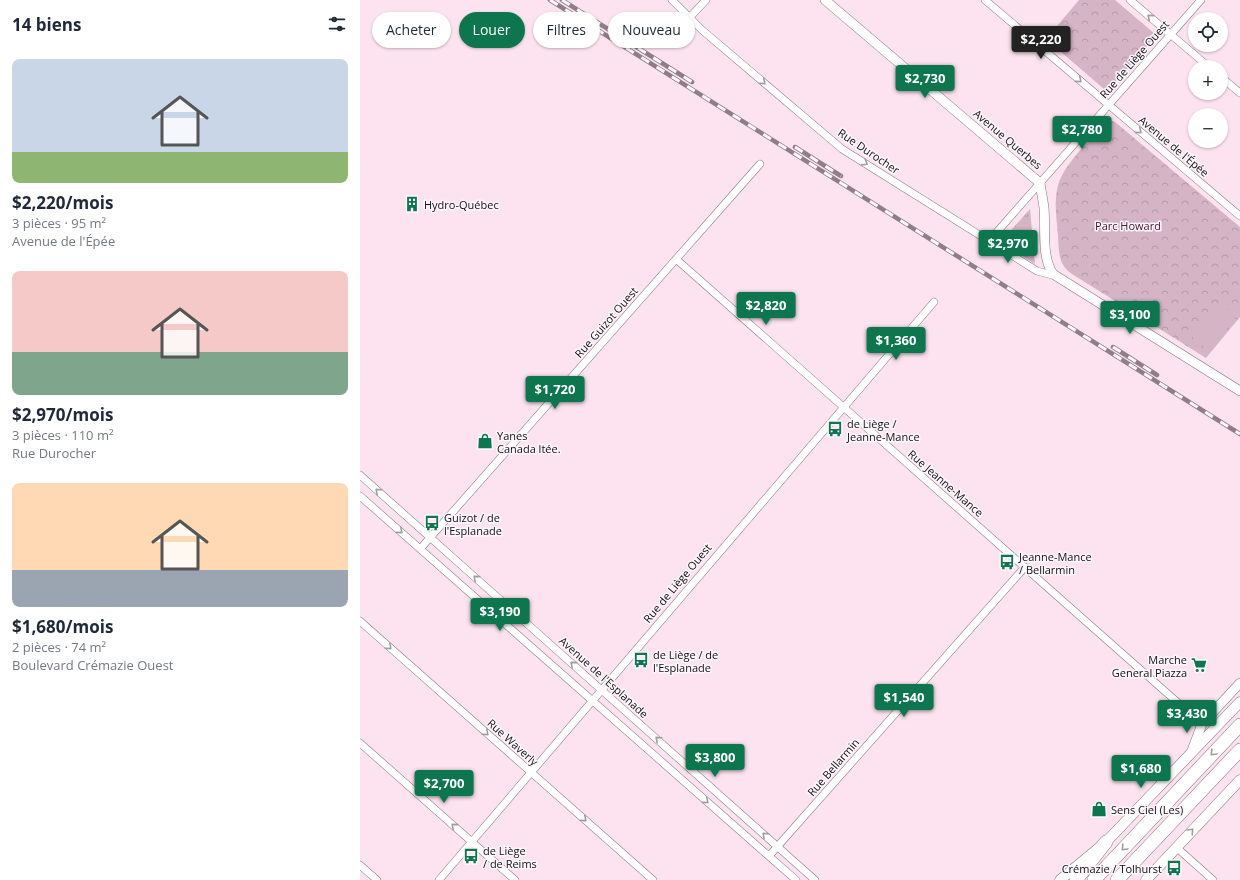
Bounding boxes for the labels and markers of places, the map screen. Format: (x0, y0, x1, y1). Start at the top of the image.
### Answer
pin: $2,220 (1008, 26, 1074, 60)
pin: $2,730 (892, 65, 958, 99)
pin: $2,780 (1049, 116, 1115, 150)
building icon: Hydro-Québec (403, 195, 421, 213)
place label: Hydro-Québec (424, 197, 499, 212)
pin: $2,970 (975, 230, 1041, 264)
pin: $2,820 (733, 292, 799, 326)
pin: $3,100 (1097, 301, 1163, 335)
pin: $1,360 (863, 327, 929, 361)
pin: $1,720 (522, 376, 588, 410)
place label: de Liège / Jeanne-Mance (846, 416, 920, 444)
bus stop icon: de Liège / Jeanne-Mance (826, 420, 844, 438)
place label: Yanes Canada ltée. (497, 428, 561, 456)
shop icon: Yanes Canada ltée. (476, 432, 494, 450)
place label: Guizot / de l'Esplanade (444, 510, 502, 538)
bus stop icon: Guizot / de l'Esplanade (423, 514, 441, 532)
place label: Jeanne-Mance / Bellarmin (1018, 549, 1092, 577)
bus stop icon: Jeanne-Mance / Bellarmin (998, 553, 1016, 571)
pin: $3,190 (467, 598, 533, 632)
place label: de Liège / de l'Esplanade (653, 647, 718, 675)
bus stop icon: de Liège / de l'Esplanade (632, 651, 650, 669)
place label: Marche General Piazza (1112, 652, 1187, 680)
supermarket icon: Marche General Piazza (1190, 656, 1208, 674)
pin: $1,540 (871, 684, 937, 718)
pin: $3,430 (1154, 700, 1220, 734)
pin: $3,800 (682, 744, 748, 778)
pin: $1,680 (1108, 755, 1174, 789)
pin: $2,700 (411, 770, 477, 804)
shop icon: Sens Ciel (Les) (1090, 800, 1108, 818)
place label: Sens Ciel (Les) (1111, 802, 1183, 817)
place label: de Liège / de Reims (483, 843, 537, 871)
bus stop icon: de Liège / de Reims (462, 847, 480, 865)
bus stop icon: Crémazie / Tolhurst (1165, 859, 1183, 877)
place label: Crémazie / Tolhurst (1062, 861, 1162, 876)

